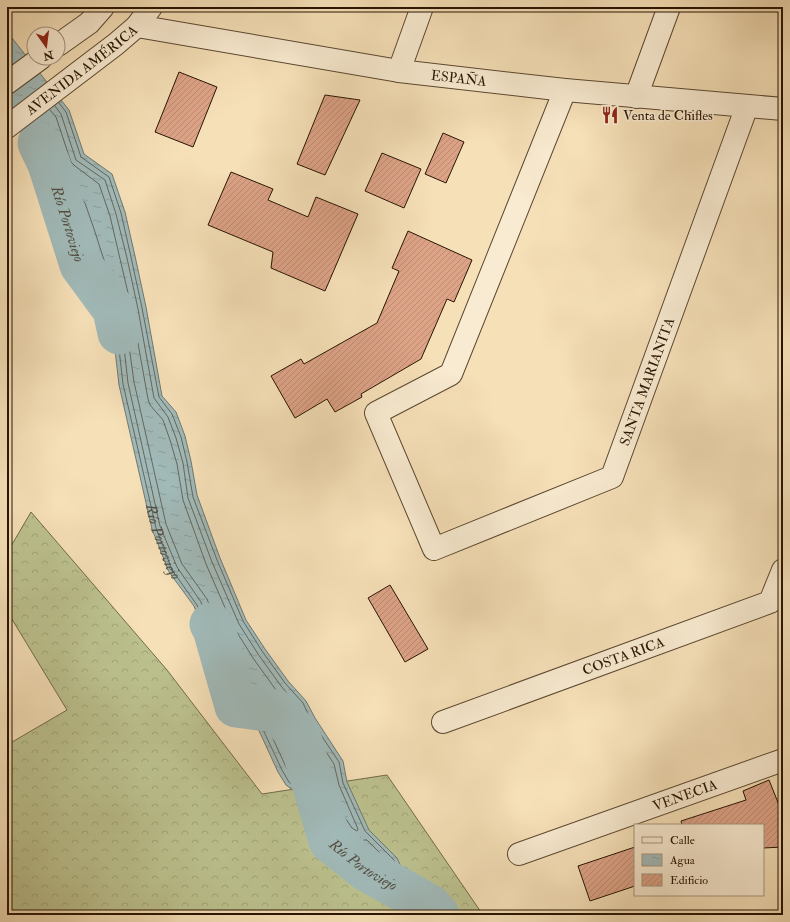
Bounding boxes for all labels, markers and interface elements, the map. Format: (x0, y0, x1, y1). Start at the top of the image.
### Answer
street label: AVENIDA AMÉRICA (22, 20, 140, 118)
north arrow (26, 26, 66, 66)
street label: ESPAÑA (430, 66, 488, 89)
restaurant icon: Venta de Chifles (600, 105, 620, 125)
place label: Venta de Chifles (623, 107, 713, 124)
water label: Río Portoviejo (47, 182, 89, 264)
street label: SANTA MARIANITA (616, 315, 678, 448)
water label: Río Portoviejo (141, 501, 185, 583)
street label: COSTA RICA (580, 633, 667, 679)
street label: VENECIA (650, 776, 720, 814)
legend (634, 824, 764, 896)
text: Calle (670, 833, 695, 848)
water label: Río Portoviejo (325, 834, 401, 895)
text: Agua (669, 853, 696, 868)
text: Edificio (670, 873, 708, 888)

